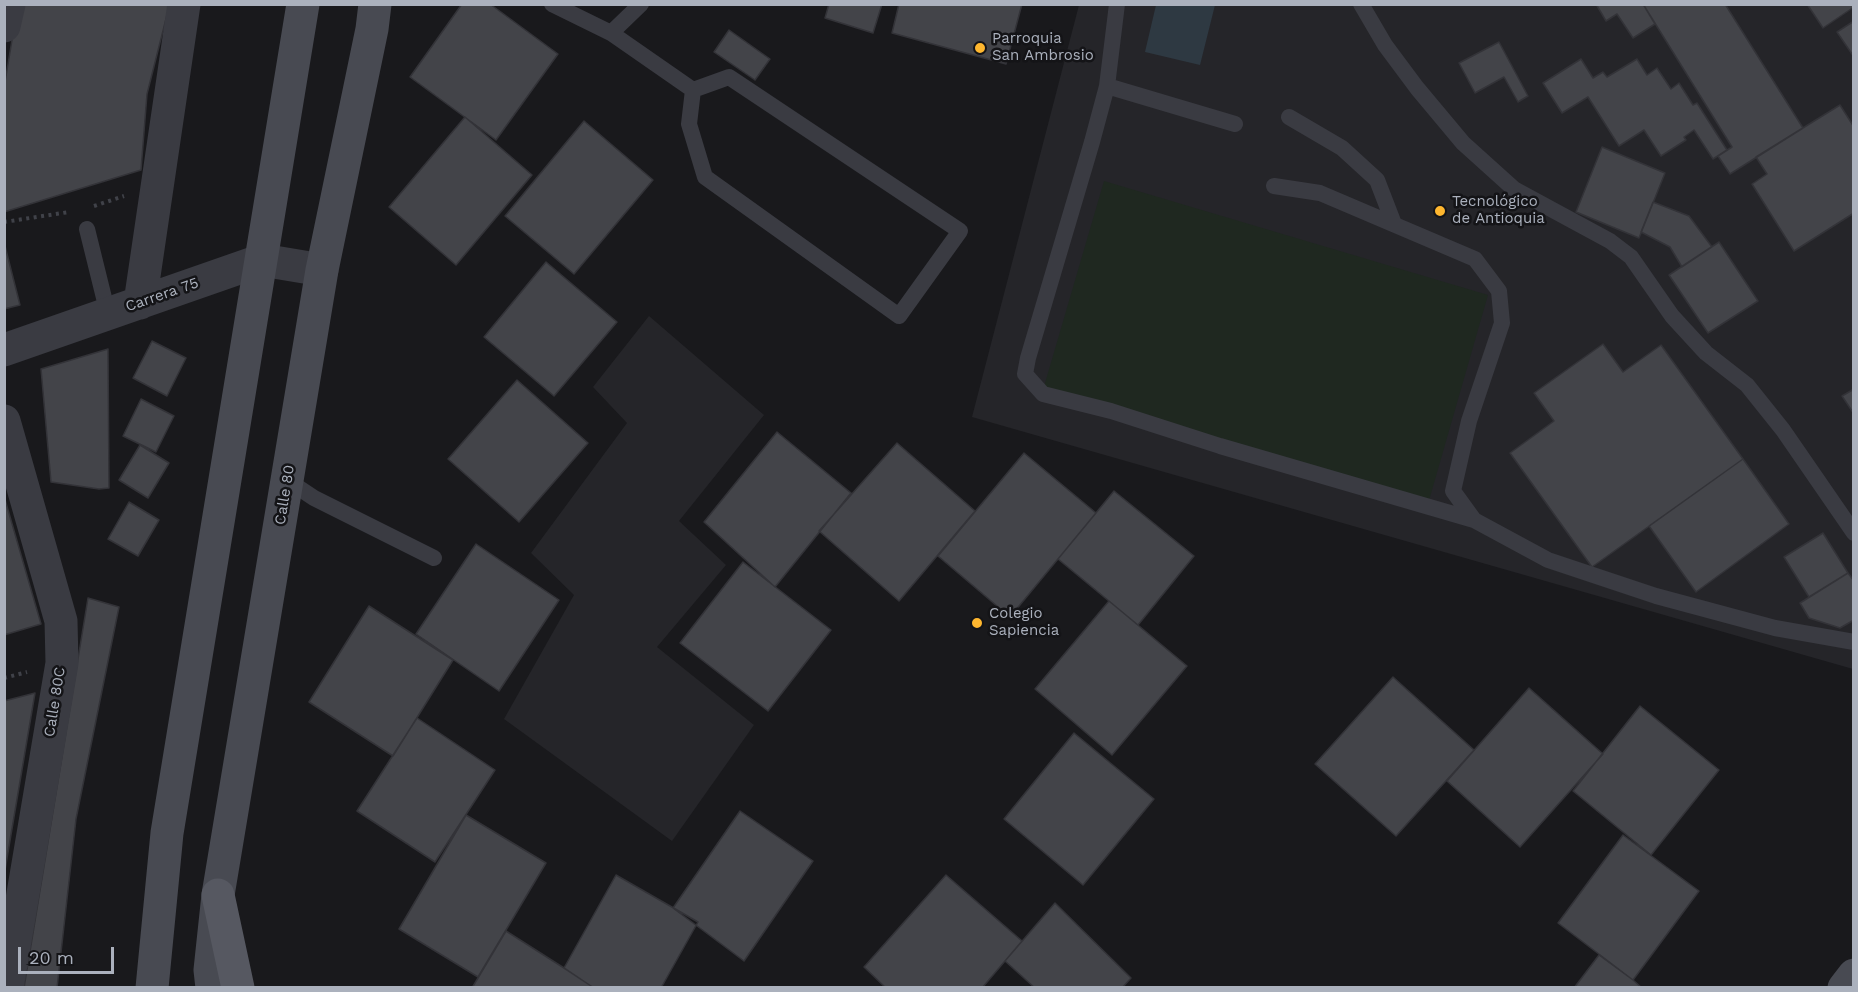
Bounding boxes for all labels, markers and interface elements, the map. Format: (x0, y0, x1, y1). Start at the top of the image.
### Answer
place label: Parroquia San Ambrosio (992, 30, 1094, 65)
marker: Parroquia San Ambrosio (973, 41, 987, 55)
place label: Tecnológico de Antioquia (1452, 193, 1545, 228)
marker: Tecnológico de Antioquia (1433, 204, 1447, 218)
street label: Carrera 75 (123, 274, 201, 316)
street label: Calle 80 (271, 464, 299, 526)
place label: Colegio Sapiencia (989, 605, 1059, 640)
marker: Colegio Sapiencia (970, 616, 984, 630)
street label: Calle 80C (41, 666, 69, 738)
scale bar (21, 935, 117, 973)
text: 20 m (29, 947, 74, 968)

